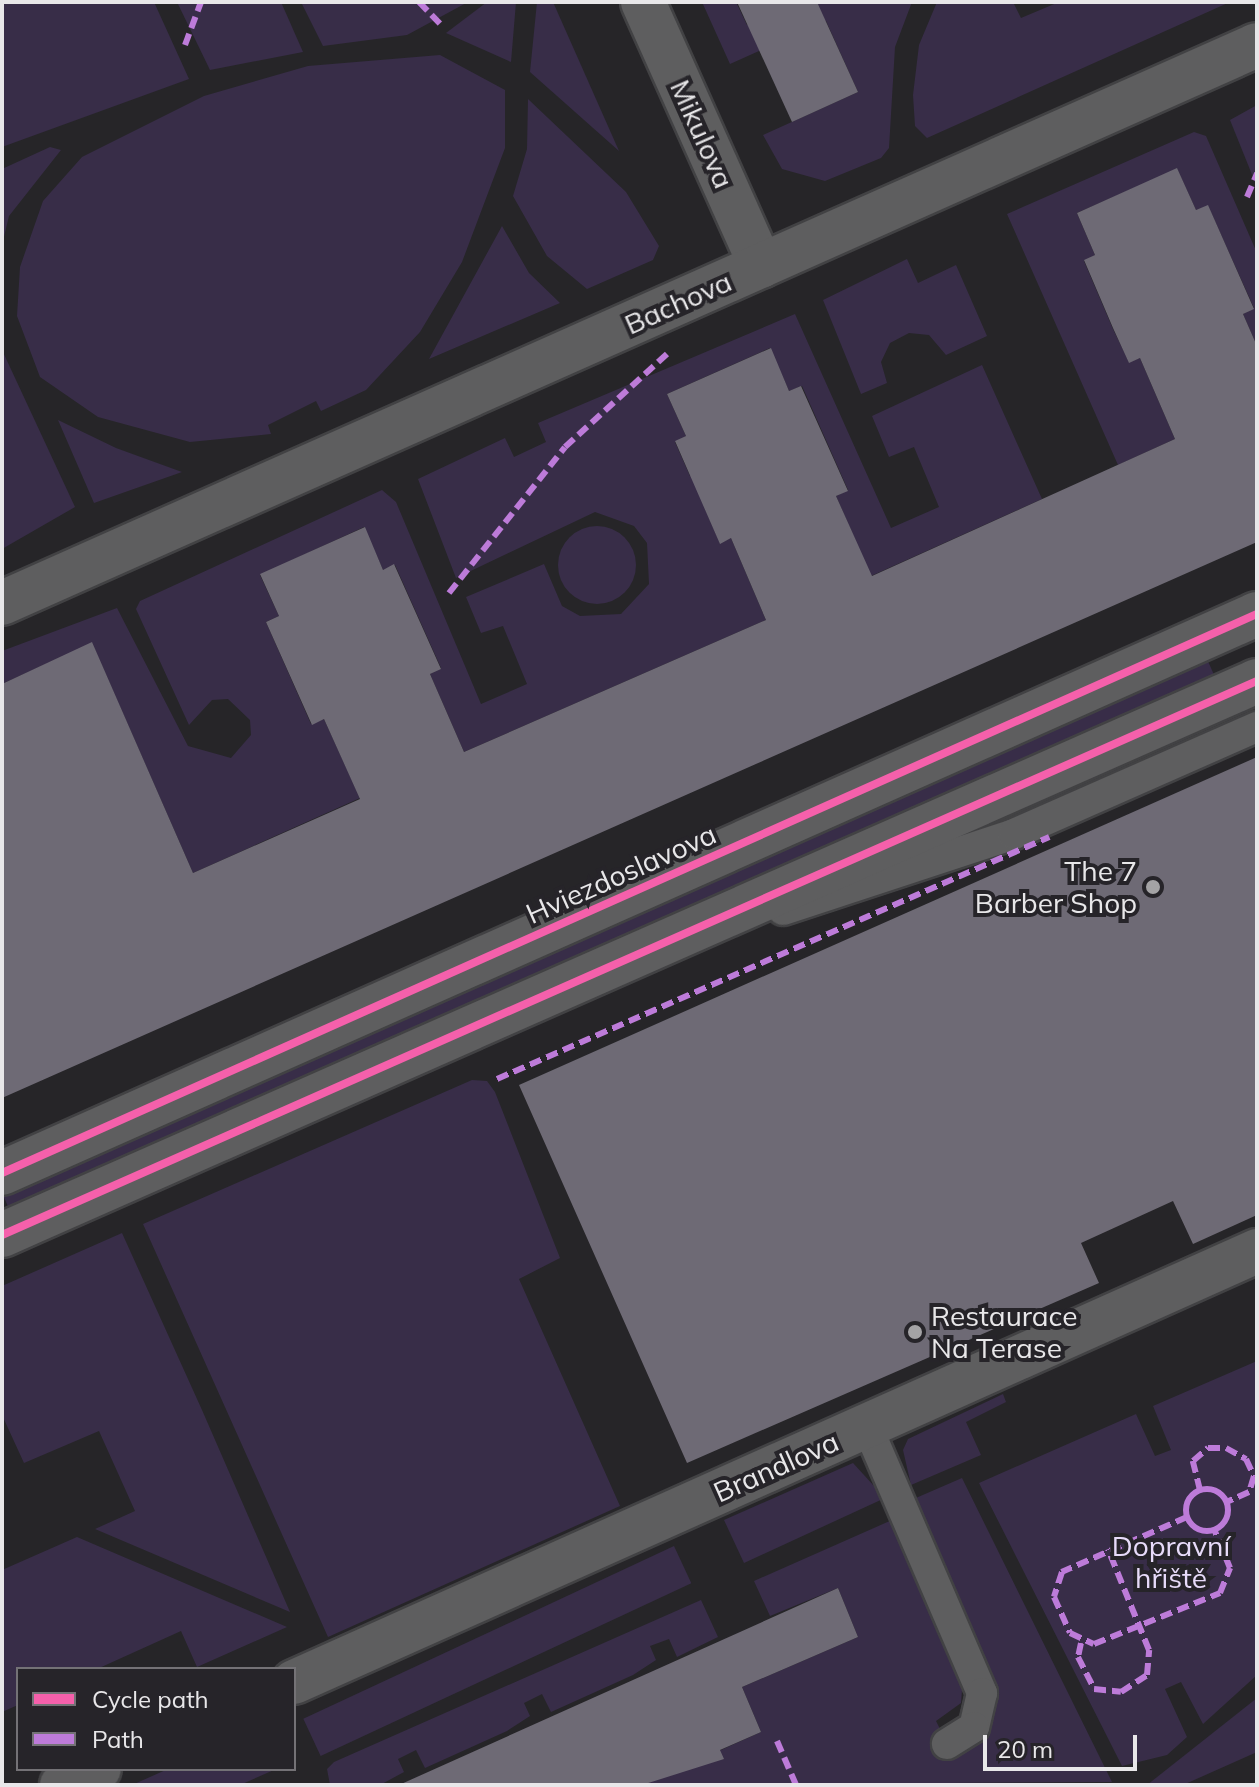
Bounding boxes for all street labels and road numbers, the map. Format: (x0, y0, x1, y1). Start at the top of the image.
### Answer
street label: Mikulova (663, 75, 741, 193)
street label: Bachova (619, 265, 737, 341)
street label: Hviezdoslavova (521, 817, 721, 931)
street label: Brandlova (708, 1425, 844, 1509)

